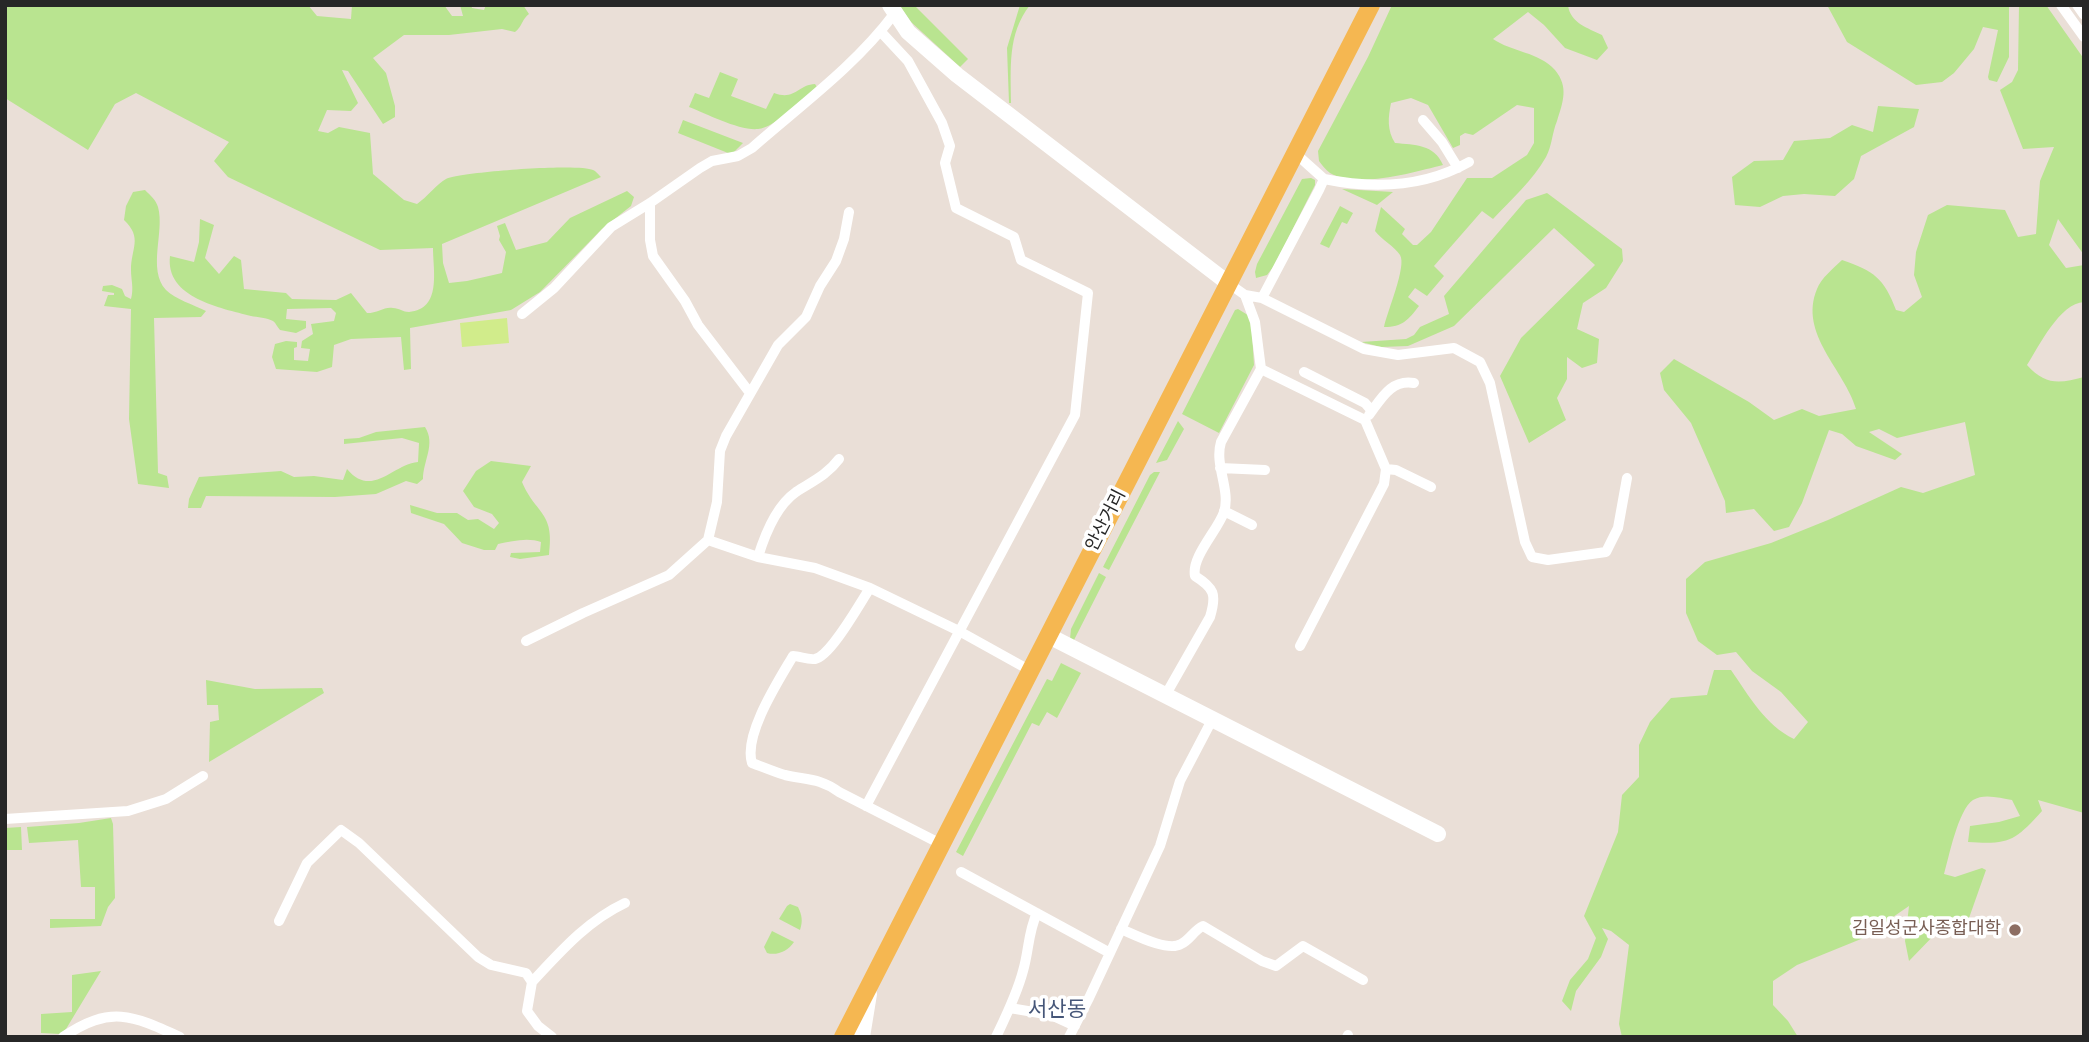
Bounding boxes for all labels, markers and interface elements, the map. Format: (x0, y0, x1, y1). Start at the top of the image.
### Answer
street label: 안산거리 (1082, 487, 1132, 555)
place label: 김일성군사종합대학 (1852, 919, 2001, 941)
marker: 김일성군사종합대학 (2007, 922, 2023, 938)
district label: 서산동 (1028, 998, 1086, 1024)

